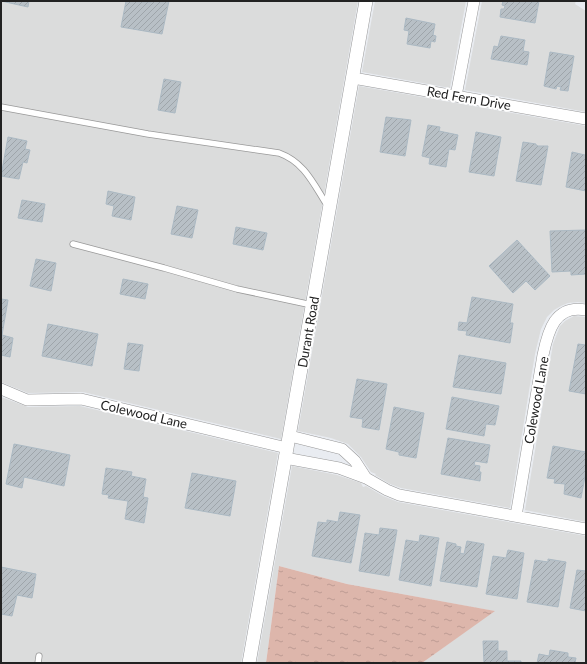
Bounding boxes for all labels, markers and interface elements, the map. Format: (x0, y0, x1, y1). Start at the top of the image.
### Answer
street label: Red Fern Drive (426, 83, 512, 113)
street label: Durant Road (294, 295, 322, 369)
street label: Colewood Lane (520, 355, 552, 445)
street label: Colewood Lane (99, 396, 189, 432)

